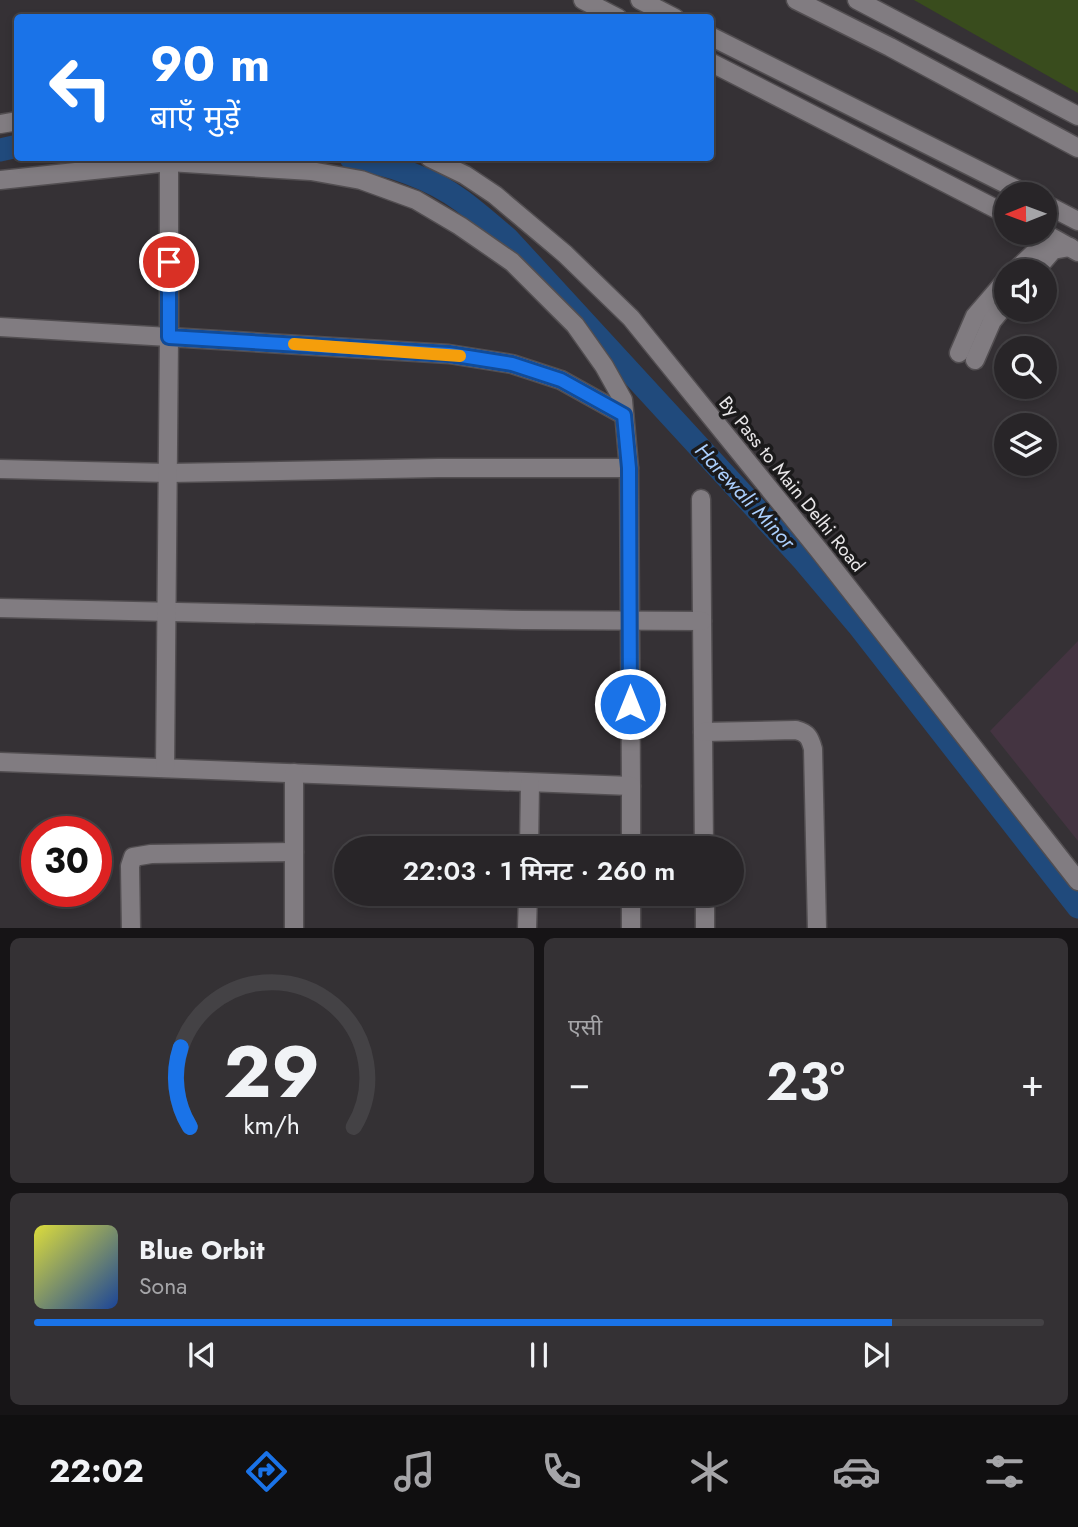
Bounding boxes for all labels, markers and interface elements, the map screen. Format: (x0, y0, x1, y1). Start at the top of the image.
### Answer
text: 90 m (150, 29, 270, 99)
icon: left (35, 42, 126, 133)
text: बाएँ मुड़ें (150, 94, 240, 140)
north arrow (994, 182, 1057, 245)
map controls (994, 182, 1057, 476)
pin (139, 232, 199, 292)
icon: arrive (150, 243, 188, 281)
button: sound (994, 259, 1057, 322)
button: search (994, 336, 1057, 399)
street label: By Pass to Main Delhi Road (713, 390, 871, 578)
button: layers (994, 413, 1057, 476)
water label: Harewali Minor (688, 436, 803, 556)
position arrow (593, 667, 667, 741)
speed limit sign: 30 (21, 816, 112, 907)
text: 22:03 · 1 मिनट · 260 m (403, 852, 675, 890)
text: एसी (568, 1010, 602, 1044)
text: 29 (224, 1019, 320, 1124)
text: 23° (766, 1044, 845, 1120)
text: − (568, 1055, 590, 1110)
text: + (1021, 1055, 1044, 1110)
text: km/h (244, 1106, 300, 1142)
text: Blue Orbit (139, 1231, 264, 1269)
text: Sona (139, 1269, 187, 1303)
icon: previous (183, 1336, 221, 1374)
icon: pause (520, 1336, 558, 1374)
icon: next (857, 1336, 895, 1374)
icon: directions (242, 1447, 291, 1496)
icon: music (390, 1447, 439, 1496)
icon: phone (537, 1447, 586, 1496)
icon: climate (685, 1447, 734, 1496)
icon: car (832, 1447, 881, 1496)
icon: filters (980, 1447, 1029, 1496)
text: 22:02 (49, 1448, 144, 1494)

